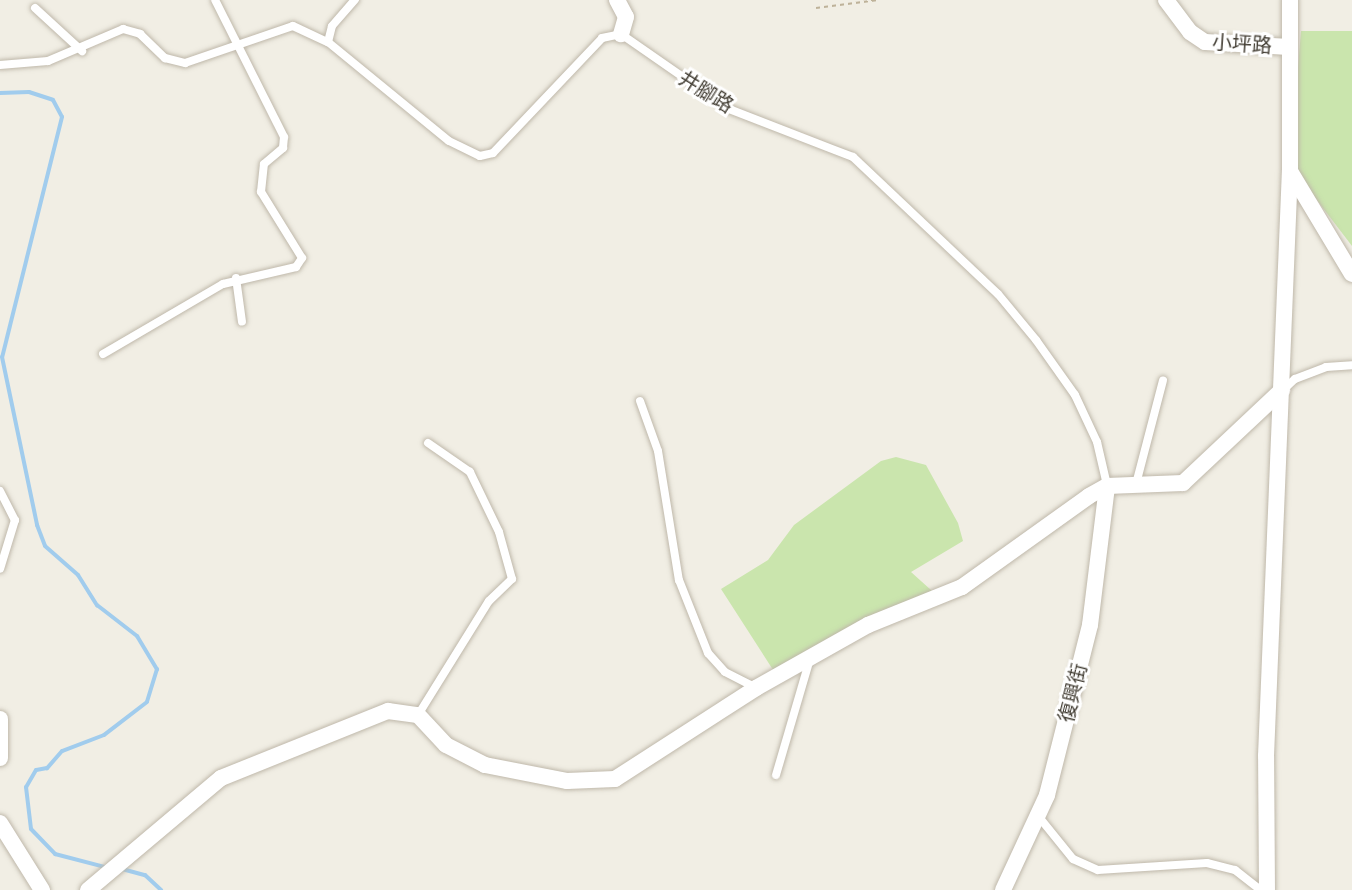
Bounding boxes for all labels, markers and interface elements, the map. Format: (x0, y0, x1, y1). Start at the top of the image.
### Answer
street label: 小坪路 (1211, 30, 1273, 58)
street label: 井腳路 (674, 66, 738, 118)
street label: 復興街 (1054, 661, 1092, 725)

